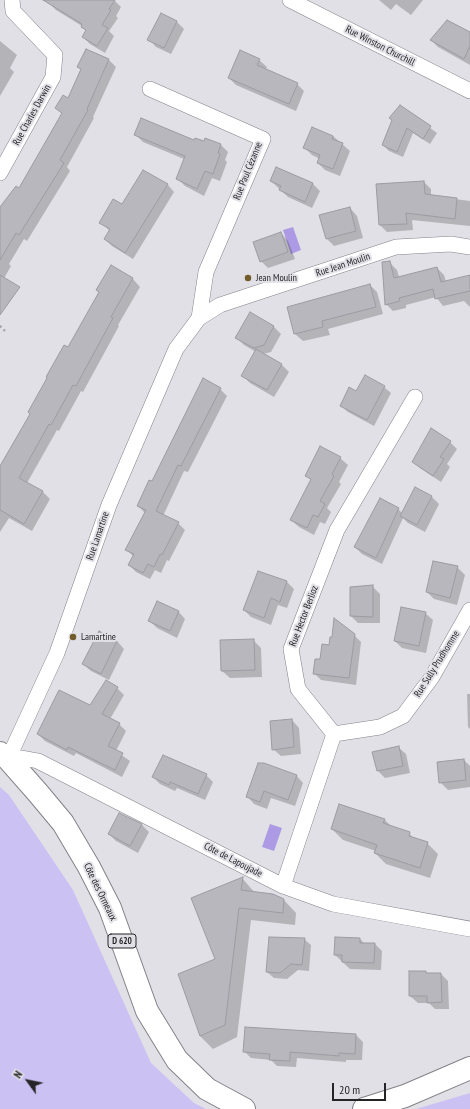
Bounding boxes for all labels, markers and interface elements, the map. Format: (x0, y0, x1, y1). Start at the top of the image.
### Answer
street label: Rue Winston Churchill (343, 23, 417, 69)
street label: Rue Charles Darwin (10, 83, 54, 147)
street label: Rue Paul Cézanne (231, 140, 265, 202)
street label: Rue Jean Moulin (314, 251, 372, 279)
place label: Jean Moulin (256, 272, 297, 284)
marker: Jean Moulin (243, 273, 253, 283)
street label: Rue Lamartine (84, 510, 112, 562)
street label: Rue Hector Berlioz (287, 584, 321, 648)
street label: Rue Sully Prudhomme (412, 629, 462, 699)
place label: Lamartine (81, 631, 116, 643)
marker: Lamartine (68, 632, 78, 642)
street label: Côte de Lapoujade (202, 840, 264, 880)
street label: Côte des Ormeaux (81, 861, 119, 923)
road number: D 620 (108, 934, 136, 948)
north arrow (8, 1061, 48, 1101)
text: N (10, 1068, 25, 1081)
scale bar (334, 1075, 388, 1101)
text: 20 m (339, 1082, 360, 1097)

